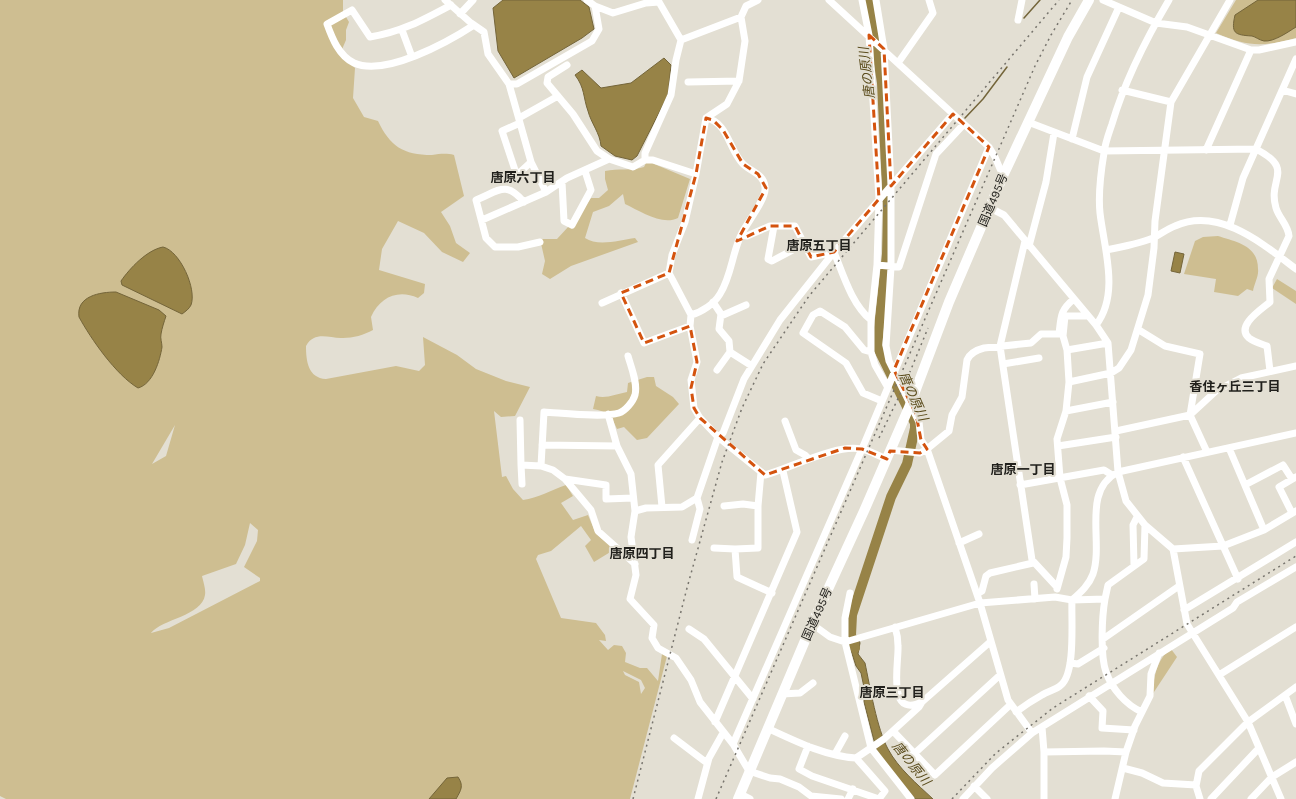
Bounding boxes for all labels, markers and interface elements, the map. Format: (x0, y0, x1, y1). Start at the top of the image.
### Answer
water label: 唐の原川 (856, 44, 877, 100)
district label: 唐原六丁目 (490, 170, 556, 185)
street label: 国道495号 (976, 171, 1010, 229)
district label: 唐原五丁目 (786, 238, 852, 253)
water label: 唐の原川 (896, 369, 932, 425)
district label: 香住ヶ丘三丁目 (1189, 379, 1281, 394)
district label: 唐原一丁目 (990, 462, 1056, 477)
district label: 唐原四丁目 (609, 546, 675, 561)
street label: 国道495号 (799, 585, 835, 643)
district label: 唐原三丁目 (859, 685, 925, 700)
water label: 唐の原川 (889, 738, 935, 790)

